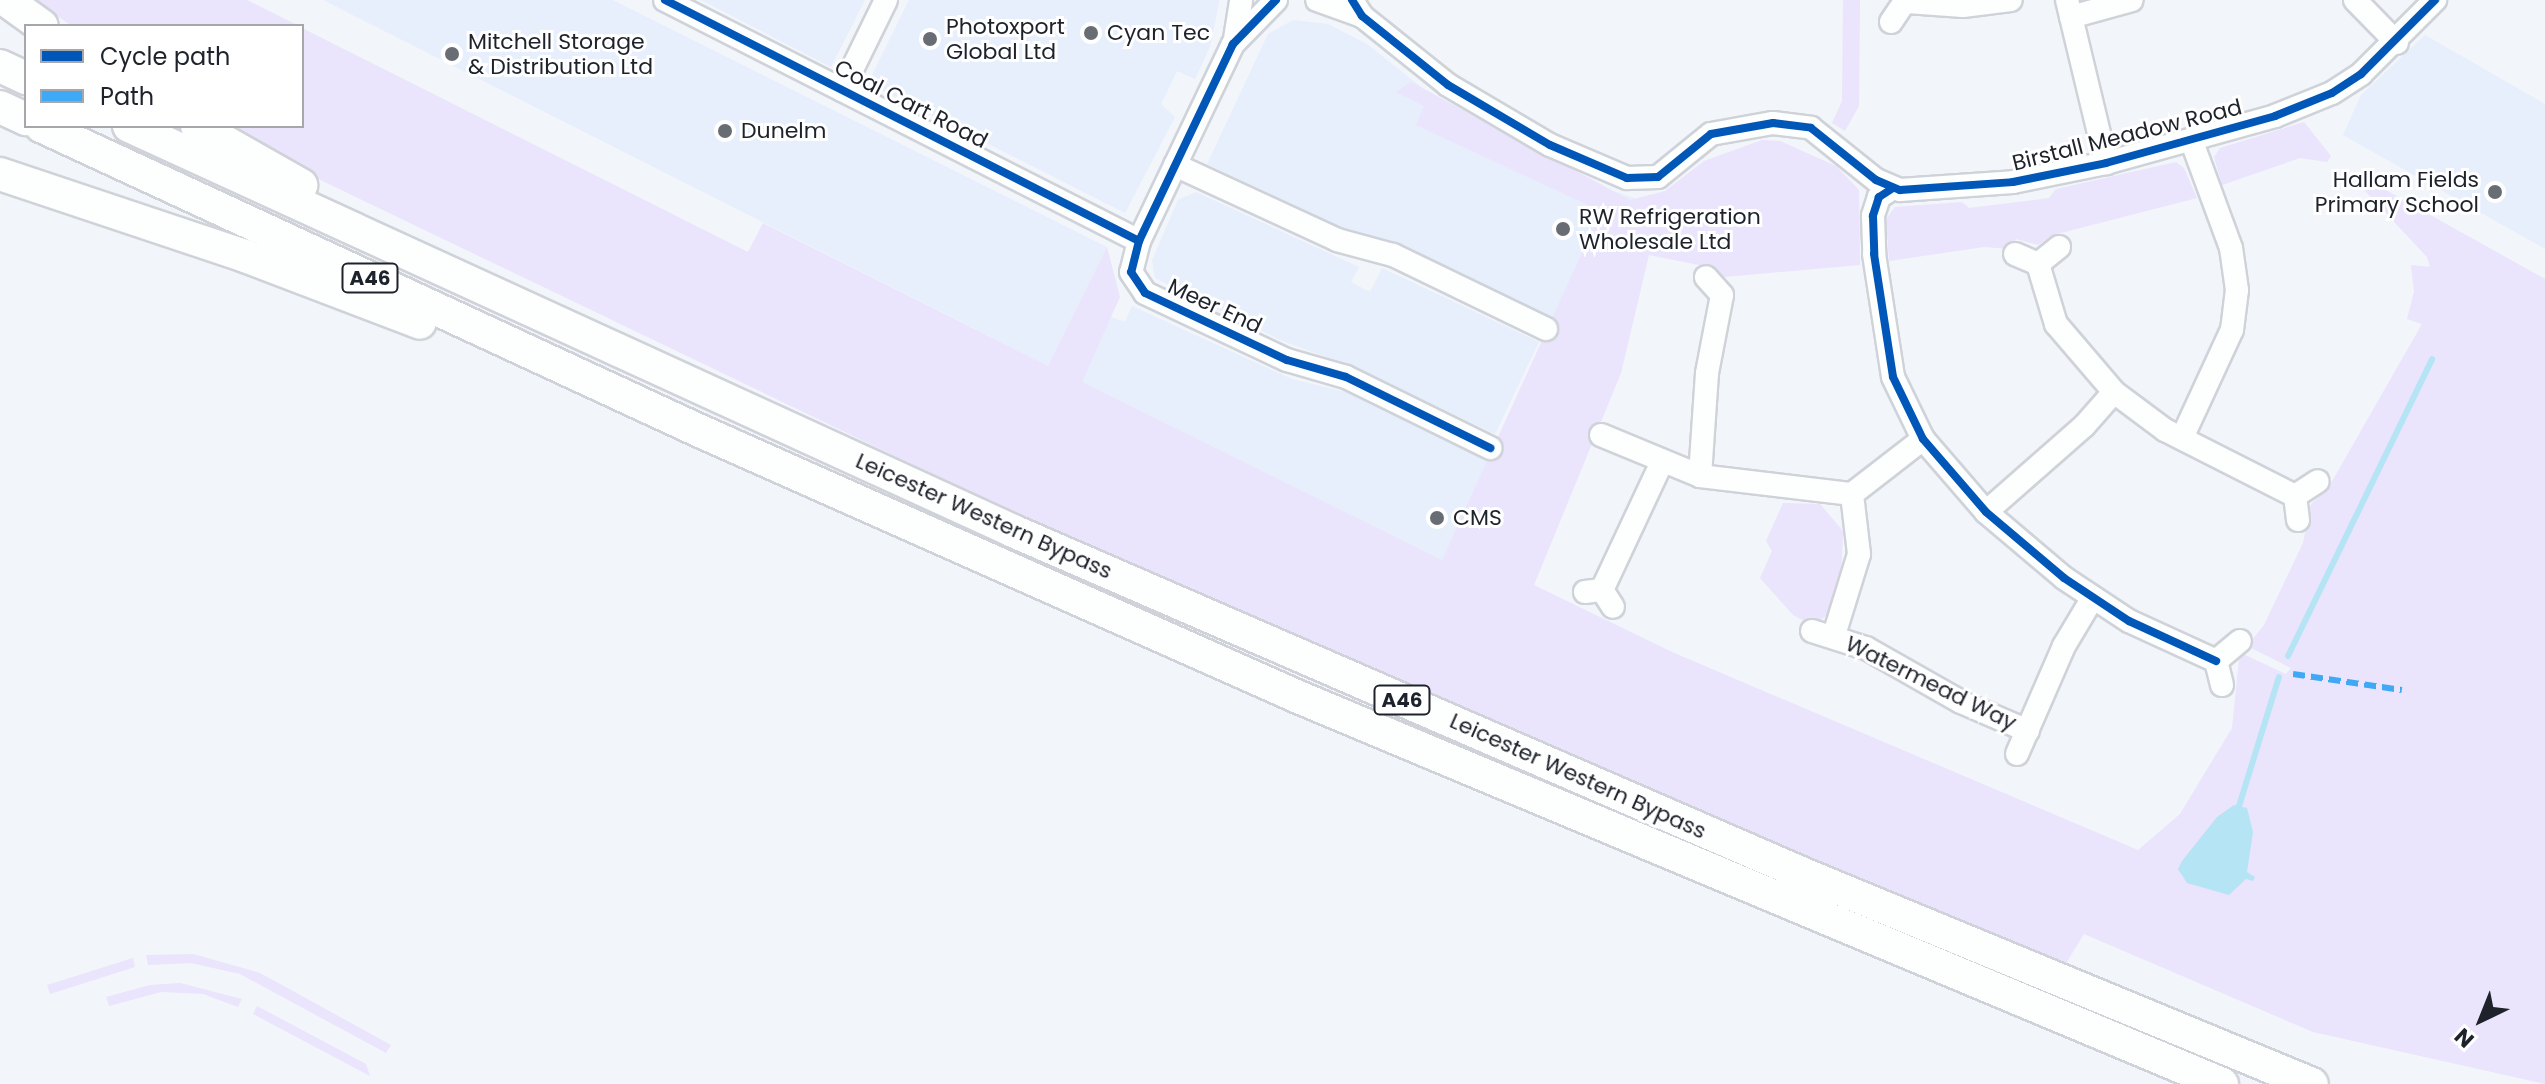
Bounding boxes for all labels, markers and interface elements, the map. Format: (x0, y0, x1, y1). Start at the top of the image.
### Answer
place label: Photoxport Global Ltd (946, 13, 1065, 64)
place label: Cyan Tec (1107, 20, 1210, 46)
legend (24, 24, 304, 128)
marker: Cyan Tec (1082, 24, 1100, 42)
place label: Mitchell Storage & Distribution Ltd (468, 28, 653, 80)
marker: Photoxport Global Ltd (921, 30, 939, 48)
text: Cycle path (100, 40, 230, 73)
marker: Mitchell Storage & Distribution Ltd (443, 45, 461, 63)
street label: Coal Cart Road (830, 54, 992, 154)
text: Path (100, 80, 154, 113)
street label: Birstall Meadow Road (2009, 94, 2245, 176)
place label: Dunelm (741, 118, 826, 144)
marker: Dunelm (716, 122, 734, 140)
place label: Hallam Fields Primary School (2315, 166, 2479, 218)
marker: Hallam Fields Primary School (2486, 183, 2504, 201)
place label: RW Refrigeration Wholesale Ltd (1579, 203, 1761, 254)
marker: RW Refrigeration Wholesale Ltd (1554, 220, 1572, 238)
road number: A46 (340, 262, 400, 294)
street label: Meer End (1164, 273, 1266, 339)
street label: Leicester Western Bypass (852, 447, 1116, 585)
place label: CMS (1453, 505, 1502, 531)
marker: CMS (1428, 509, 1446, 527)
street label: Watermead Way (1841, 630, 2021, 736)
road number: A46 (1372, 684, 1432, 716)
street label: Leicester Western Bypass (1446, 707, 1710, 845)
north arrow (2441, 980, 2521, 1060)
text: N (2448, 1021, 2481, 1055)

